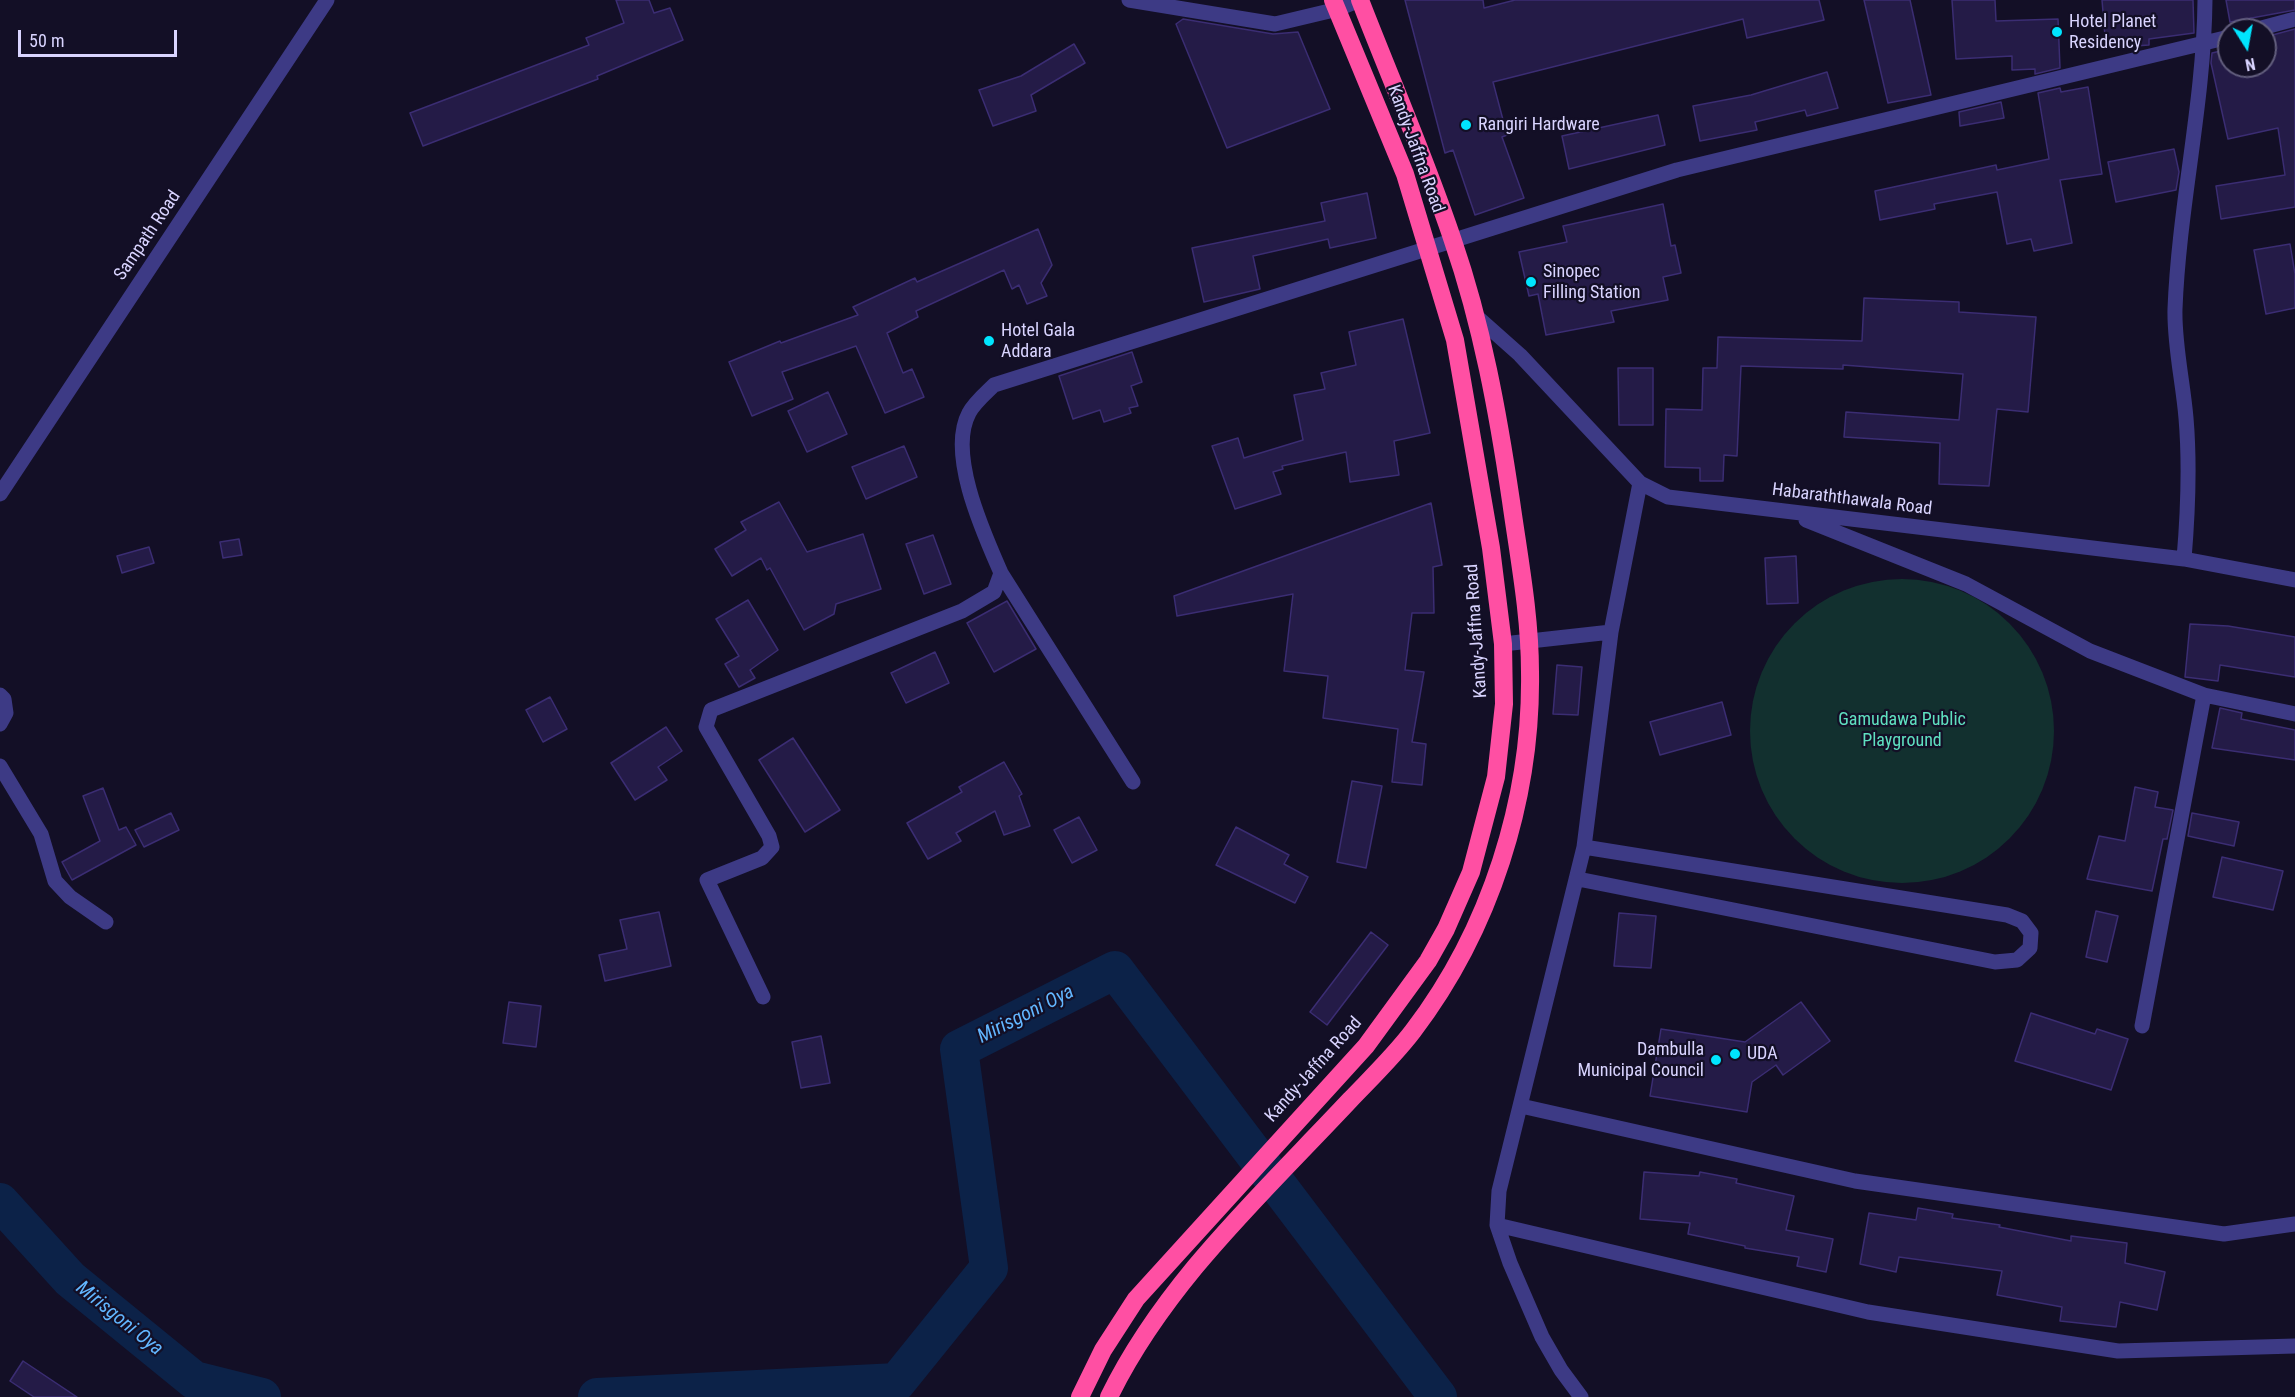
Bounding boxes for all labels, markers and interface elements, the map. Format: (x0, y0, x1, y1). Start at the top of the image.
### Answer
place label: Hotel Planet Residency (2069, 11, 2156, 54)
scale bar (21, 18, 180, 56)
north arrow (2217, 18, 2277, 78)
marker: Hotel Planet Residency (2050, 25, 2064, 39)
text: 50 m (29, 30, 64, 51)
text: N (2244, 54, 2257, 74)
street label: Kandy-Jaffna Road (1382, 82, 1448, 216)
place label: Rangiri Hardware (1478, 114, 1600, 136)
marker: Rangiri Hardware (1459, 118, 1473, 132)
street label: Sampath Road (110, 187, 186, 285)
place label: Sinopec Filling Station (1543, 261, 1640, 304)
marker: Sinopec Filling Station (1524, 275, 1538, 289)
place label: Hotel Gala Addara (1001, 320, 1075, 362)
marker: Hotel Gala Addara (982, 334, 996, 348)
street label: Habaraththawala Road (1771, 479, 1933, 521)
street label: Kandy-Jaffna Road (1462, 563, 1492, 699)
park label: Gamudawa Public Playground (1838, 709, 1966, 752)
water label: Mirisgoni Oya (974, 980, 1078, 1050)
street label: Kandy-Jaffna Road (1261, 1013, 1367, 1127)
place label: Dambulla Municipal Council (1577, 1039, 1704, 1082)
place label: UDA (1747, 1043, 1778, 1065)
marker: UDA (1728, 1047, 1742, 1061)
marker: Dambulla Municipal Council (1709, 1053, 1723, 1067)
water label: Mirisgoni Oya (71, 1277, 167, 1361)

